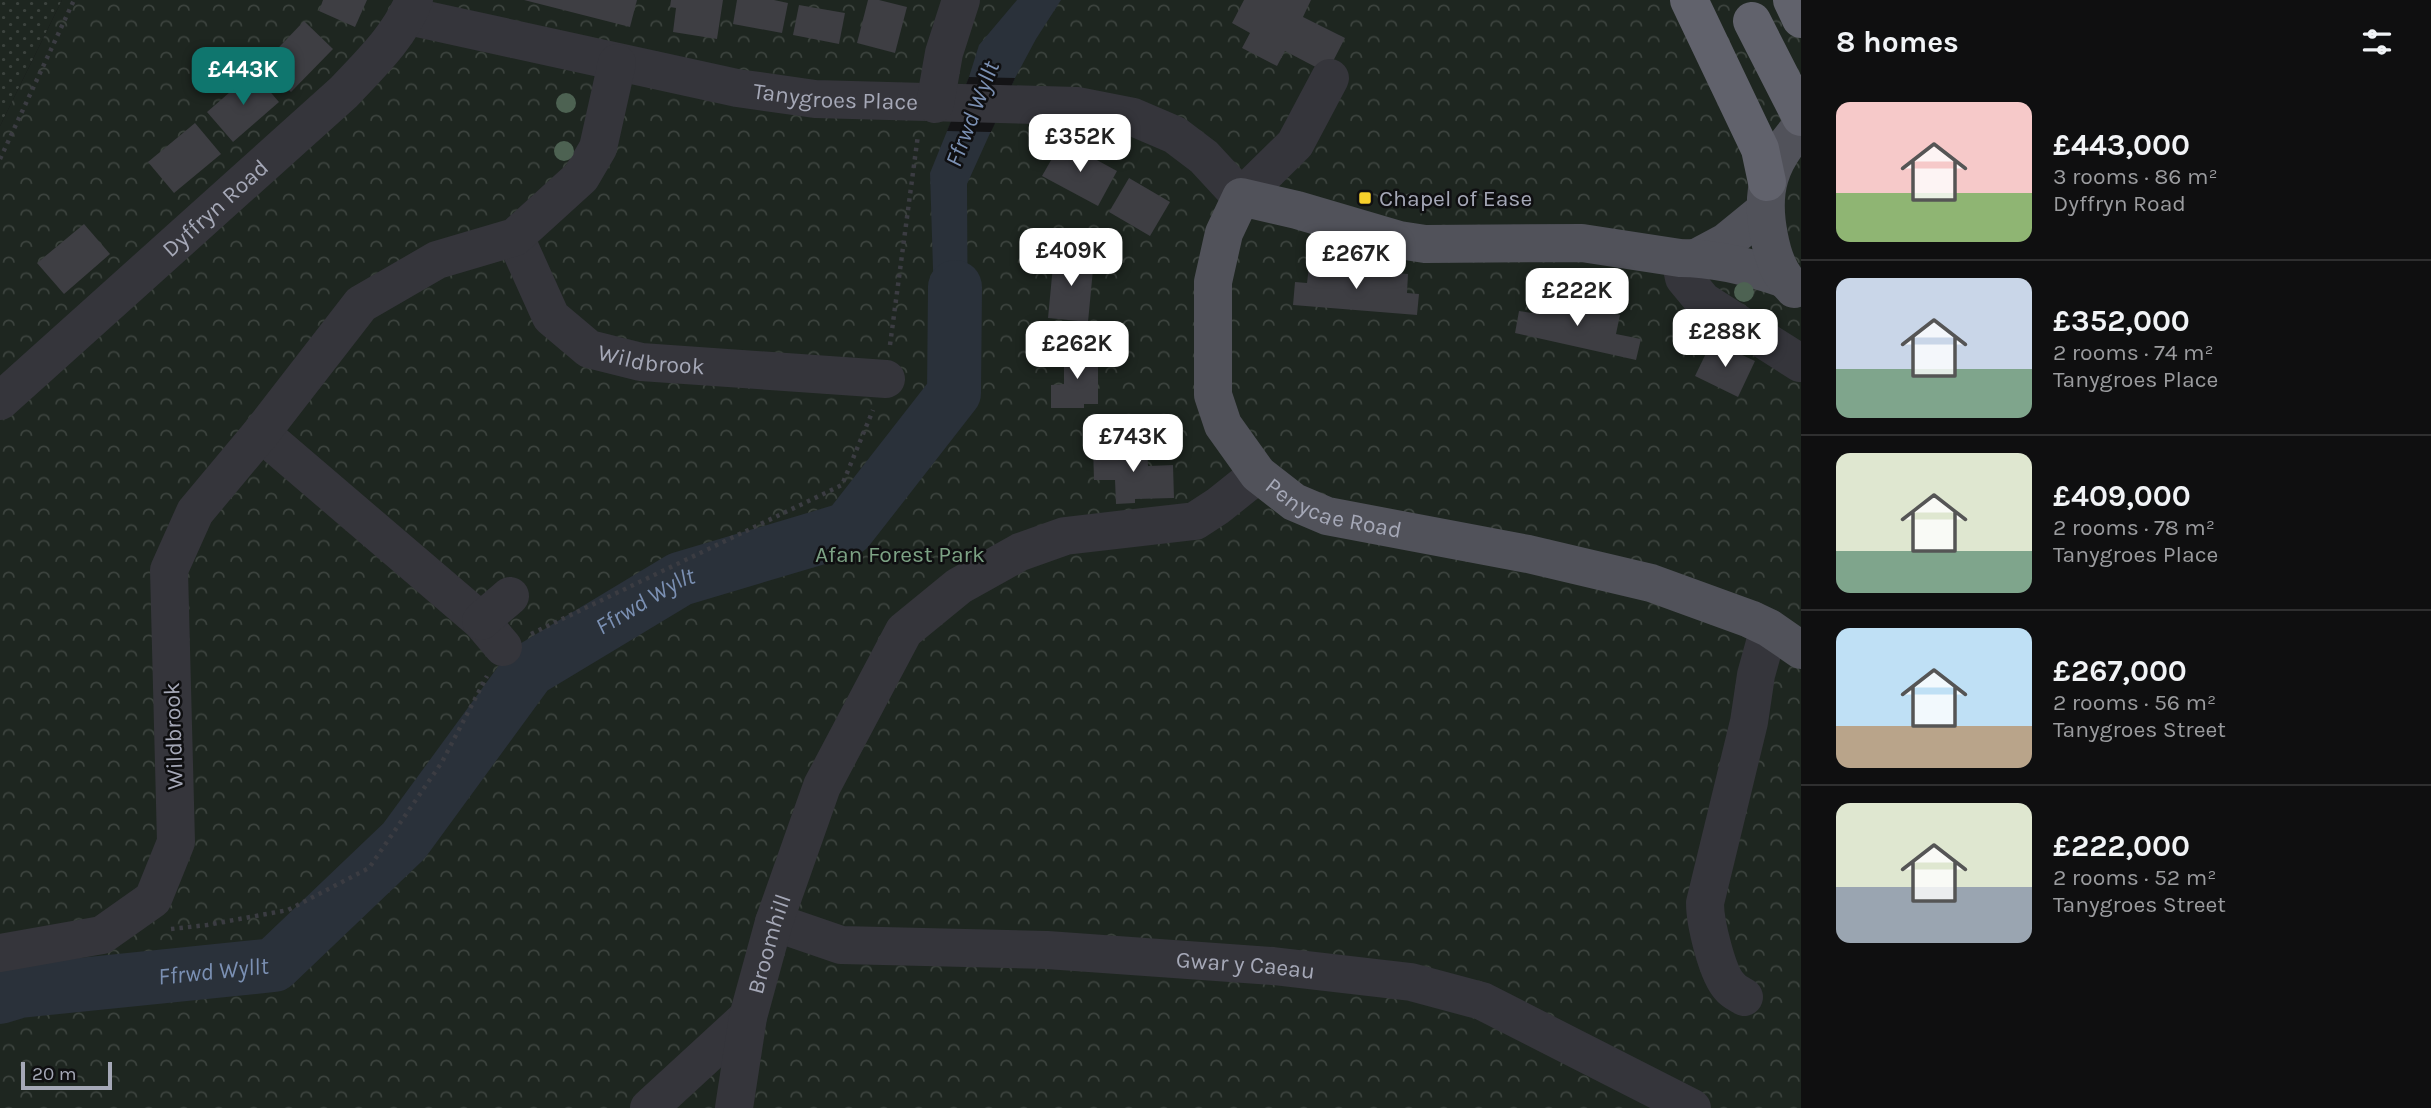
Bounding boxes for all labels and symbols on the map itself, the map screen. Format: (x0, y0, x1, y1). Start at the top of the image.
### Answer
pin: £443K (194, 48, 292, 107)
water label: Ffrwd Wyllt (939, 57, 1005, 171)
street label: Tanygroes Place (751, 77, 918, 116)
pin: £352K (1031, 114, 1129, 174)
street label: Dyffryn Road (157, 154, 274, 263)
place label: Chapel of Ease (1379, 185, 1532, 212)
marker: Chapel of Ease (1357, 190, 1373, 206)
pin: £409K (1022, 229, 1120, 288)
pin: £267K (1307, 232, 1405, 291)
pin: £222K (1528, 268, 1626, 328)
pin: £288K (1676, 310, 1774, 369)
pin: £262K (1028, 322, 1126, 381)
street label: Wildbrook (595, 339, 706, 380)
pin: £743K (1084, 414, 1182, 474)
street label: Penycae Road (1260, 472, 1404, 544)
park label: Afan Forest Park (815, 541, 985, 568)
water label: Ffrwd Wyllt (590, 561, 699, 641)
street label: Wildbrook (158, 682, 189, 790)
street label: Broomhill (742, 890, 797, 997)
street label: Gwar y Caeau (1175, 946, 1316, 985)
water label: Ffrwd Wyllt (157, 952, 270, 991)
scale bar (21, 1059, 112, 1091)

